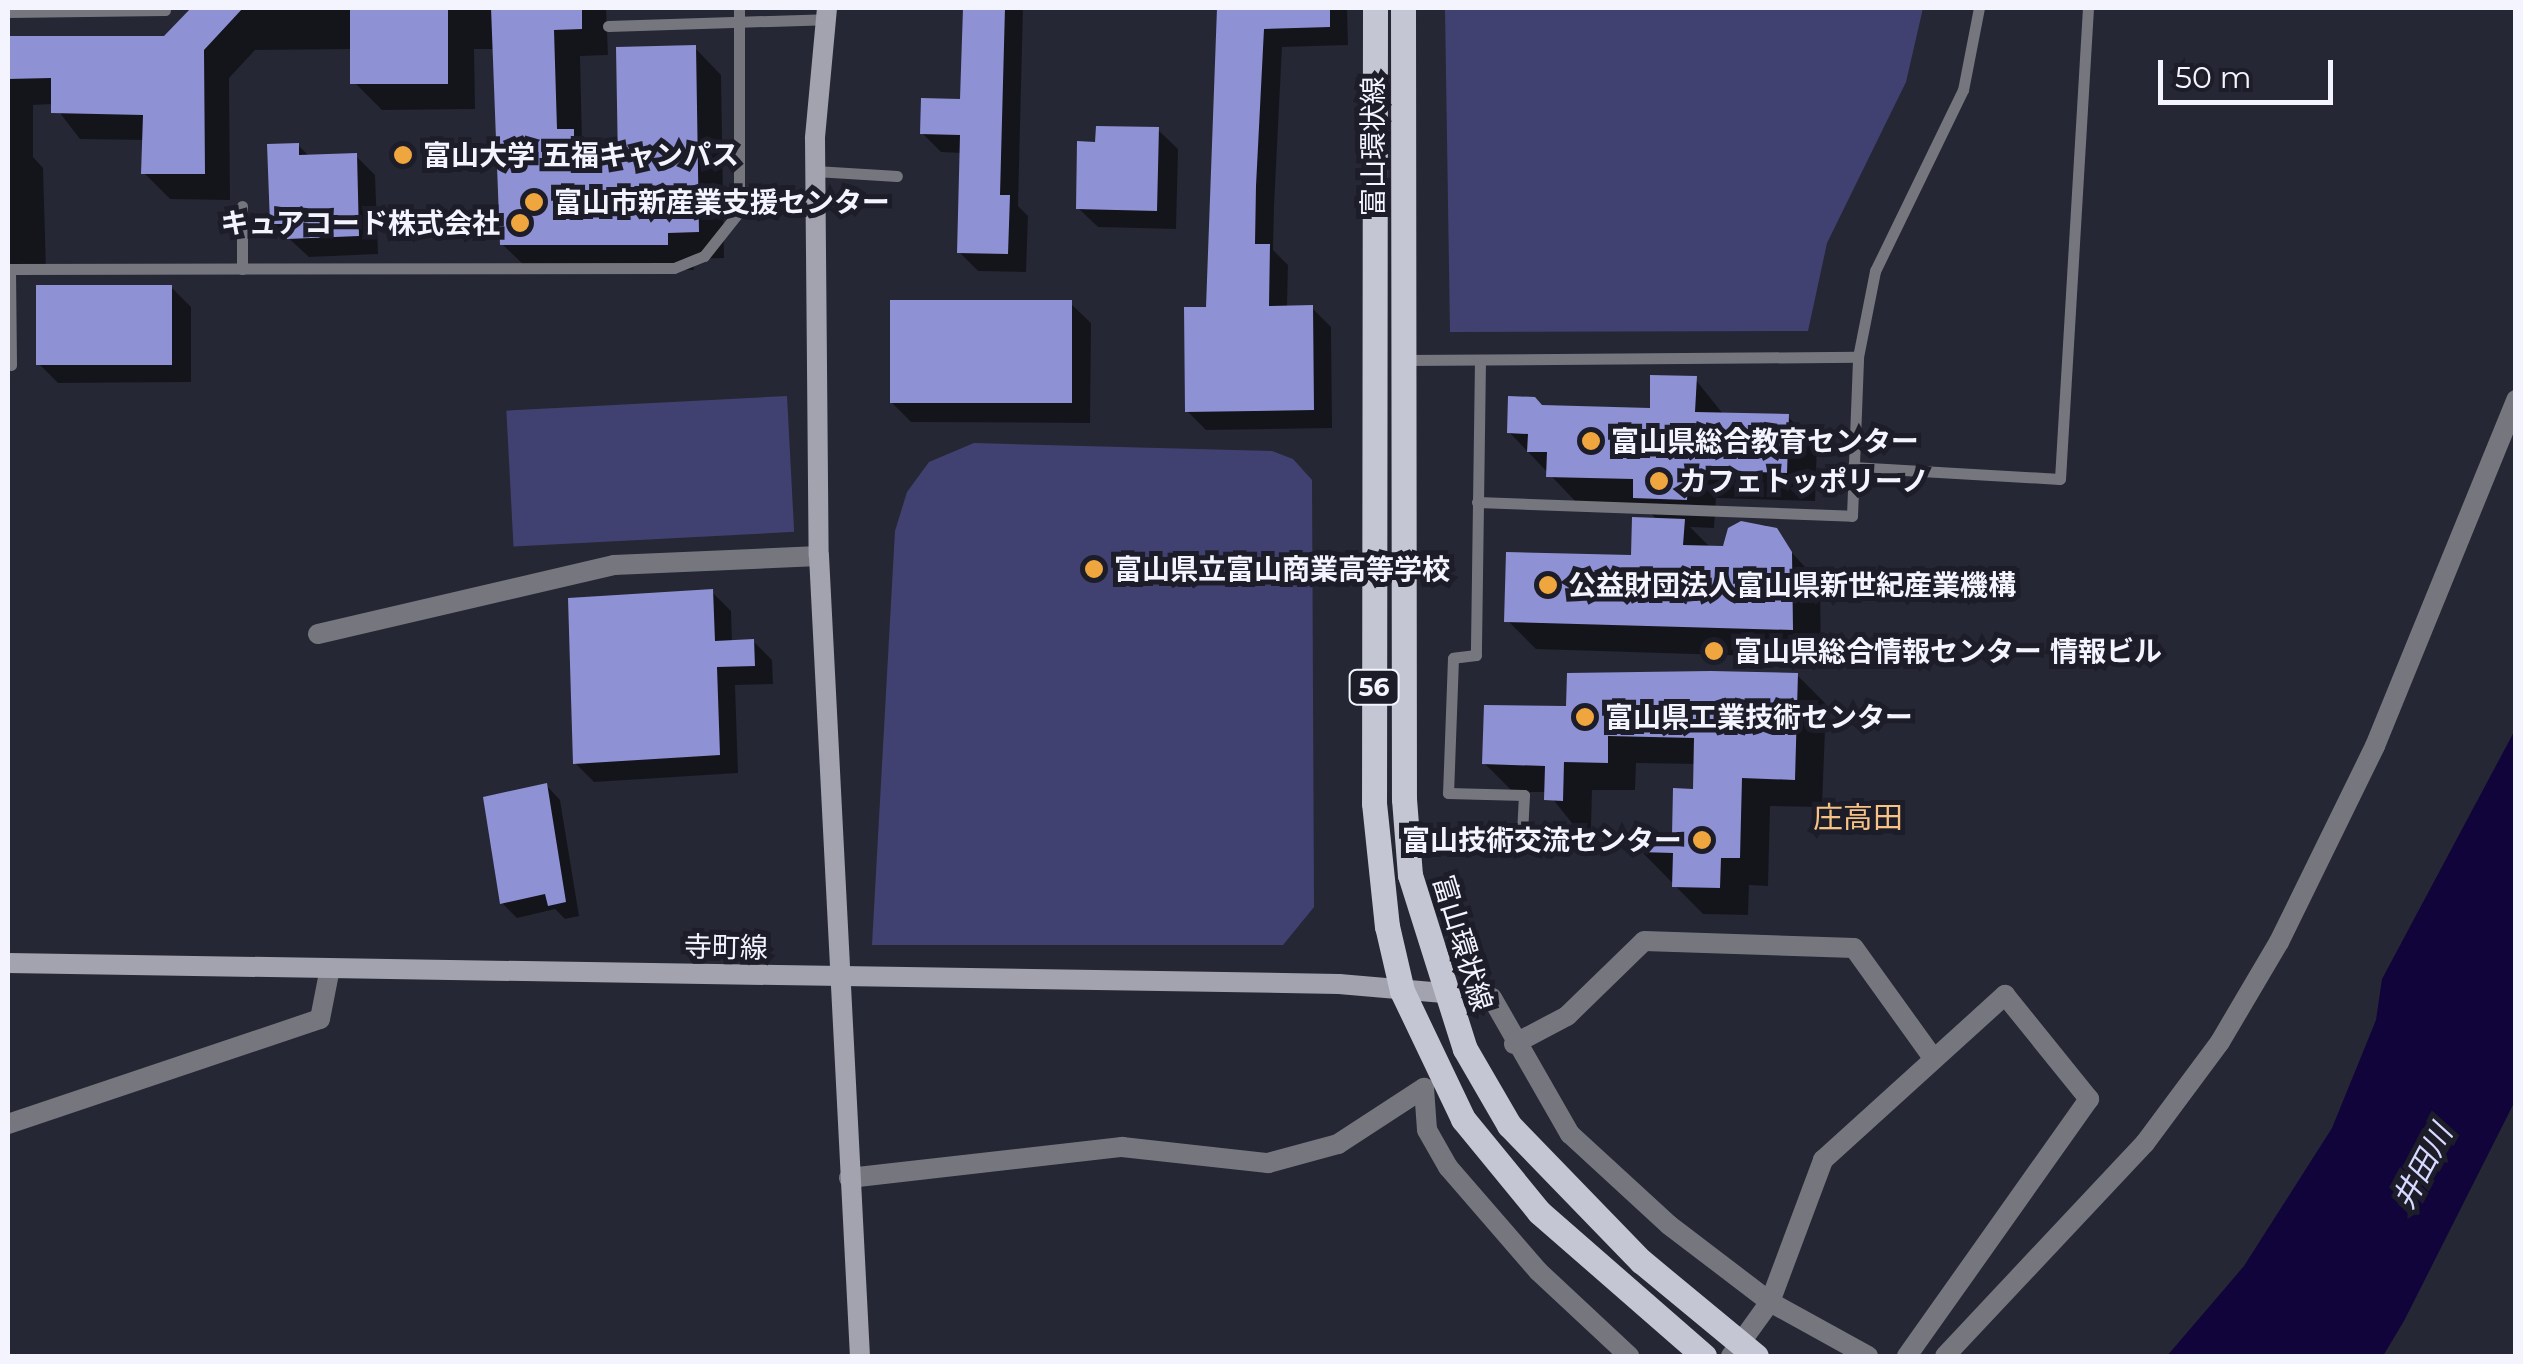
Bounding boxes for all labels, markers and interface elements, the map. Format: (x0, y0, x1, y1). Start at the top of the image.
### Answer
scale bar (2163, 40, 2338, 102)
text: 50 m (2175, 59, 2252, 96)
street label: 富山環状線 (1356, 76, 1390, 216)
place label: 富山大学 五福キャンパス (423, 138, 739, 172)
marker: 富山大学 五福キャンパス (392, 144, 414, 166)
place label: 富山市新産業支援センター (554, 185, 890, 219)
marker: 富山市新産業支援センター (523, 191, 545, 213)
place label: キュアコード株式会社 (220, 206, 500, 240)
marker: キュアコード株式会社 (509, 212, 531, 234)
place label: 富山県総合教育センター (1611, 424, 1919, 458)
marker: 富山県総合教育センター (1580, 430, 1602, 452)
place label: カフェトッポリーノ (1679, 464, 1931, 498)
marker: カフェトッポリーノ (1648, 470, 1670, 492)
place label: 富山県立富山商業高等学校 (1114, 552, 1450, 586)
marker: 富山県立富山商業高等学校 (1083, 558, 1105, 580)
place label: 公益財団法人富山県新世紀産業機構 (1568, 568, 2016, 602)
marker: 公益財団法人富山県新世紀産業機構 (1537, 574, 1559, 596)
place label: 富山県総合情報センター 情報ビル (1734, 634, 2162, 668)
marker: 富山県総合情報センター 情報ビル (1703, 640, 1725, 662)
road number: 56 (1346, 667, 1402, 707)
place label: 富山県工業技術センター (1605, 700, 1913, 734)
marker: 富山県工業技術センター (1574, 706, 1596, 728)
district label: 庄高田 (1813, 800, 1903, 836)
place label: 富山技術交流センター (1402, 823, 1682, 857)
marker: 富山技術交流センター (1691, 829, 1713, 851)
street label: 富山環状線 (1426, 871, 1500, 1015)
street label: 寺町線 (684, 929, 768, 965)
water label: 井田川 (2386, 1119, 2460, 1215)

